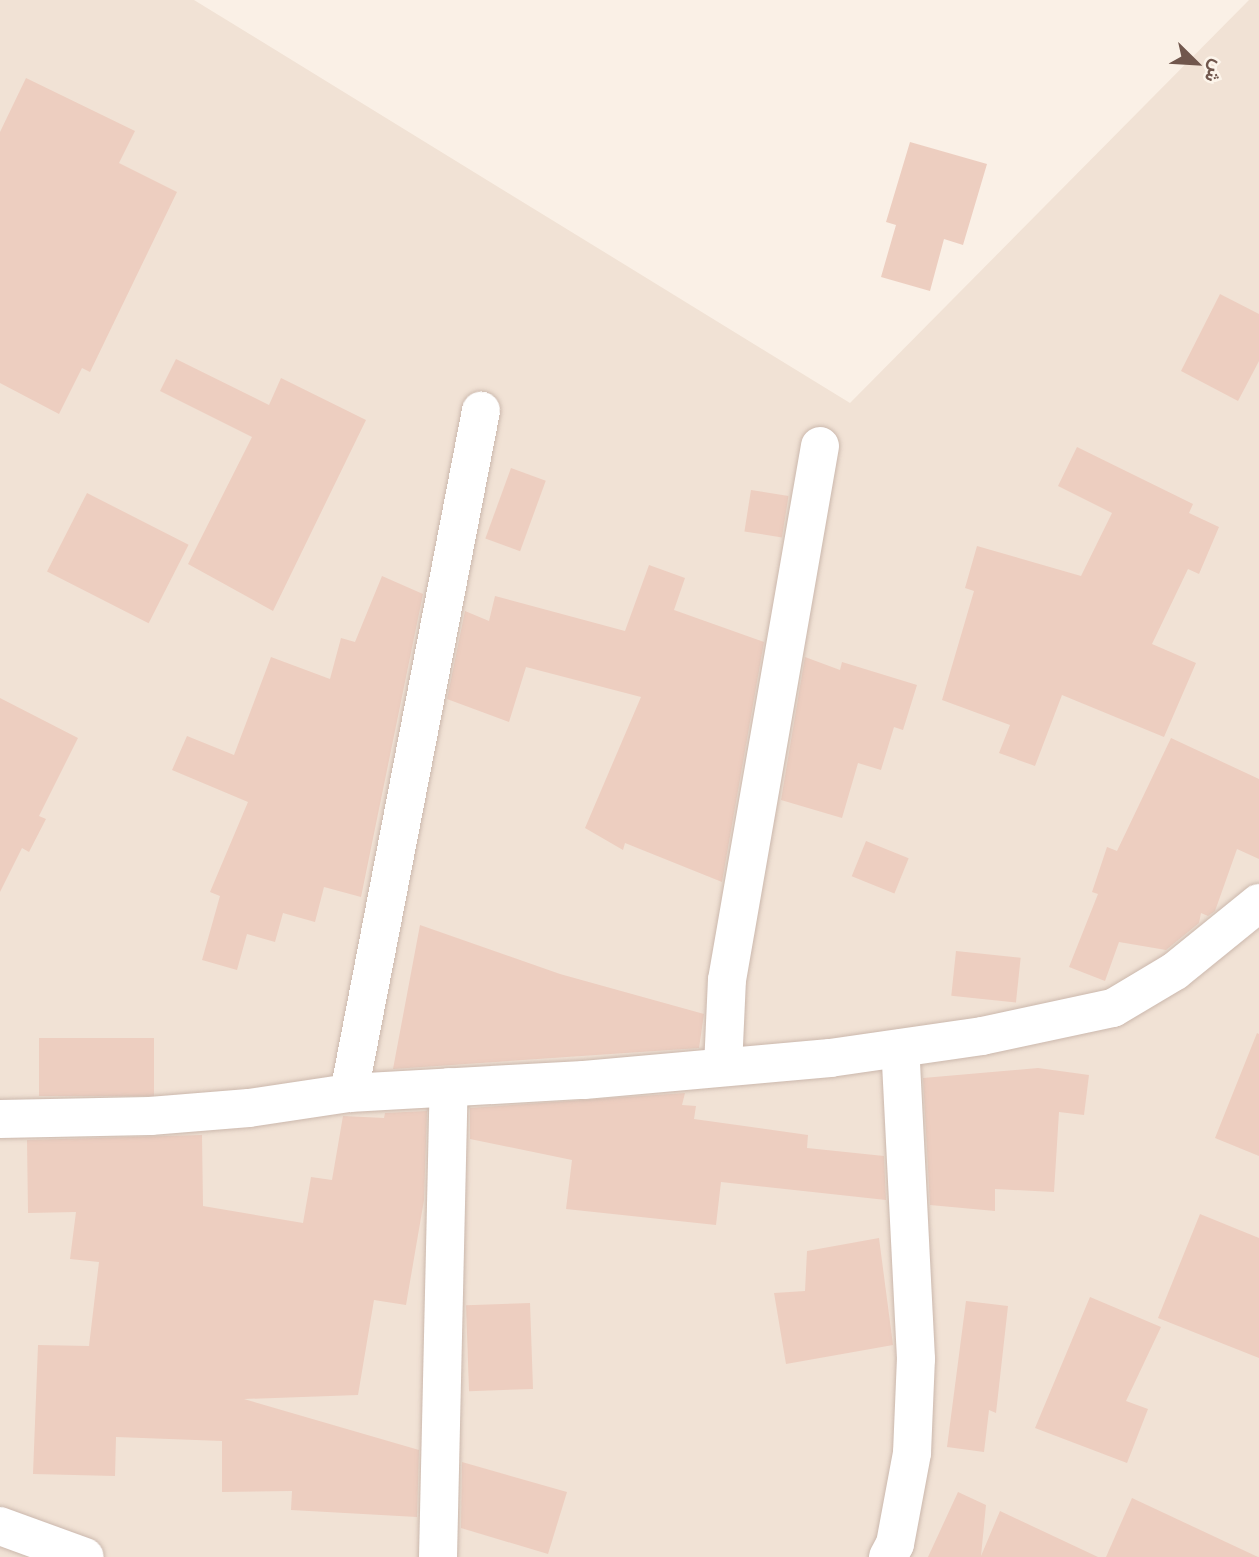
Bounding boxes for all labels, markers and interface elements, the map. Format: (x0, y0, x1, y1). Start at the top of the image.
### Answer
north arrow (1161, 28, 1231, 98)
text: ش (1200, 57, 1231, 87)

